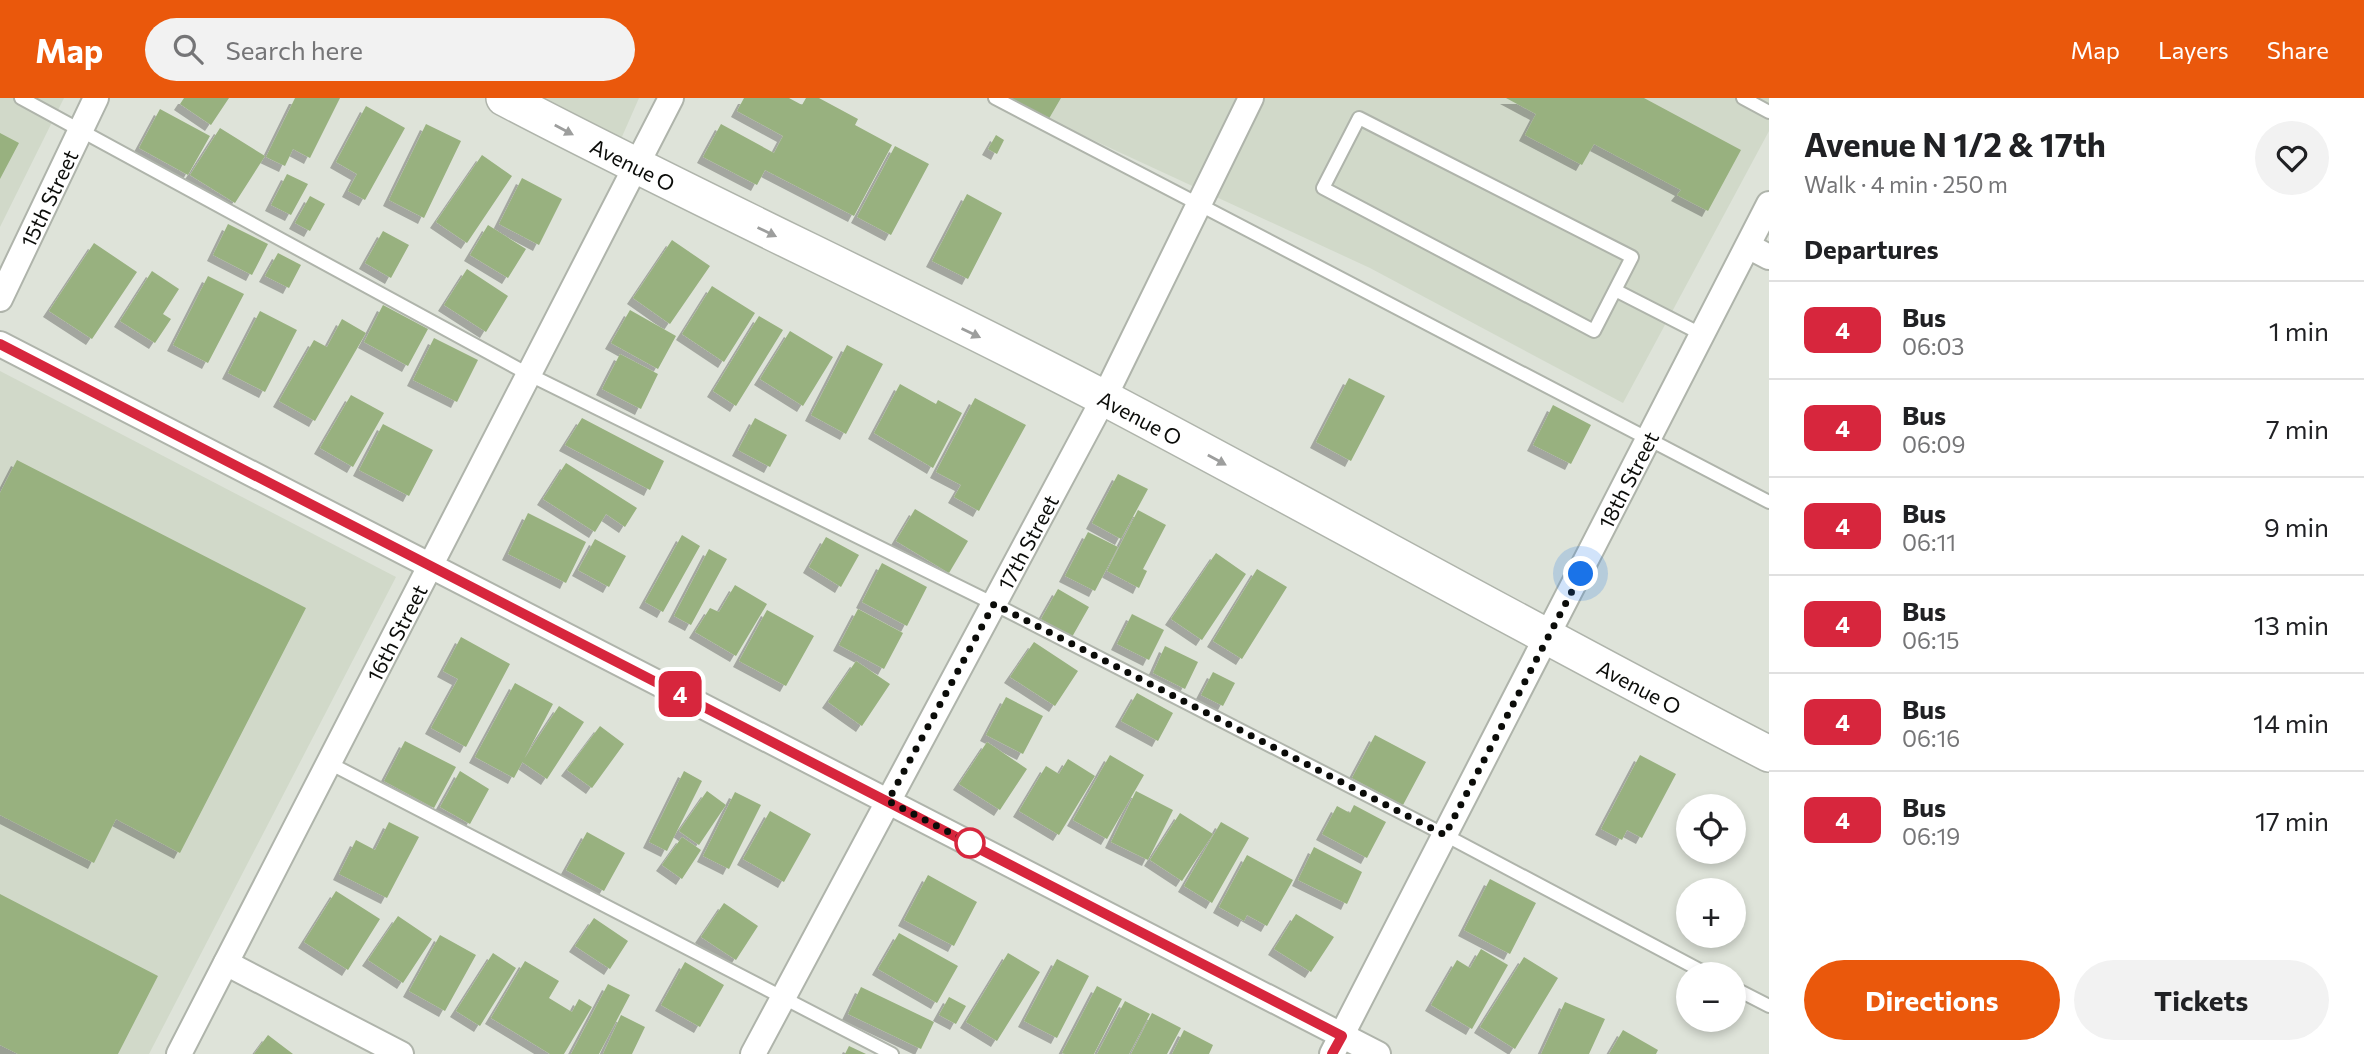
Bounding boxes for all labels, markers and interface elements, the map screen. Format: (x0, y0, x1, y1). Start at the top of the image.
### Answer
search box (145, 18, 635, 81)
text: Map (35, 29, 103, 70)
icon: search (169, 30, 207, 68)
text: Search here (225, 34, 363, 65)
text: Map (2071, 35, 2120, 64)
text: Layers (2158, 35, 2229, 64)
text: Share (2267, 35, 2329, 64)
button: heart (2255, 121, 2329, 195)
text: Avenue N 1/2 & 17th (1804, 123, 2106, 164)
one-way arrow (554, 124, 574, 135)
street label: Avenue O (587, 132, 679, 196)
street label: 15th Street (14, 145, 82, 251)
text: Walk · 4 min · 250 m (1804, 170, 2008, 198)
one-way arrow (757, 227, 777, 238)
text: Departures (1804, 233, 1939, 264)
text: Bus (1902, 301, 1946, 332)
text: 4 (1835, 315, 1850, 344)
text: 1 min (2269, 315, 2329, 346)
one-way arrow (961, 327, 981, 338)
text: 06:03 (1902, 332, 1964, 360)
street label: Avenue O (1094, 385, 1187, 450)
text: Bus (1902, 399, 1946, 430)
text: 4 (1835, 413, 1850, 442)
text: 7 min (2266, 413, 2329, 444)
street label: 18th Street (1592, 427, 1663, 532)
text: 06:09 (1902, 430, 1965, 458)
one-way arrow (1207, 454, 1227, 466)
street label: 17th Street (992, 490, 1063, 594)
text: Bus (1902, 497, 1946, 528)
text: 4 (1835, 511, 1850, 540)
text: 9 min (2264, 511, 2329, 542)
text: 06:11 (1902, 528, 1956, 556)
your location (1563, 556, 1598, 591)
street label: 16th Street (361, 580, 431, 685)
text: Bus (1902, 595, 1946, 626)
text: 4 (1835, 609, 1850, 638)
text: 13 min (2254, 609, 2329, 640)
text: 06:15 (1902, 626, 1959, 654)
street label: Avenue O (1593, 654, 1686, 719)
line badge: 4 (657, 671, 703, 717)
text: 4 (673, 679, 687, 708)
text: Bus (1902, 693, 1946, 724)
text: 4 (1835, 707, 1850, 736)
text: 14 min (2253, 707, 2329, 738)
text: 06:16 (1902, 724, 1960, 752)
text: Bus (1902, 791, 1946, 822)
map controls (1676, 794, 1746, 1032)
button: locate (1676, 794, 1746, 864)
text: 4 (1835, 805, 1850, 834)
text: 17 min (2255, 805, 2329, 836)
text: 06:19 (1902, 822, 1960, 850)
unlabelled marker (955, 828, 985, 858)
button: + (1676, 878, 1746, 948)
button: Directions (1804, 960, 2060, 1040)
button: Tickets (2074, 960, 2329, 1040)
button: − (1676, 962, 1746, 1032)

